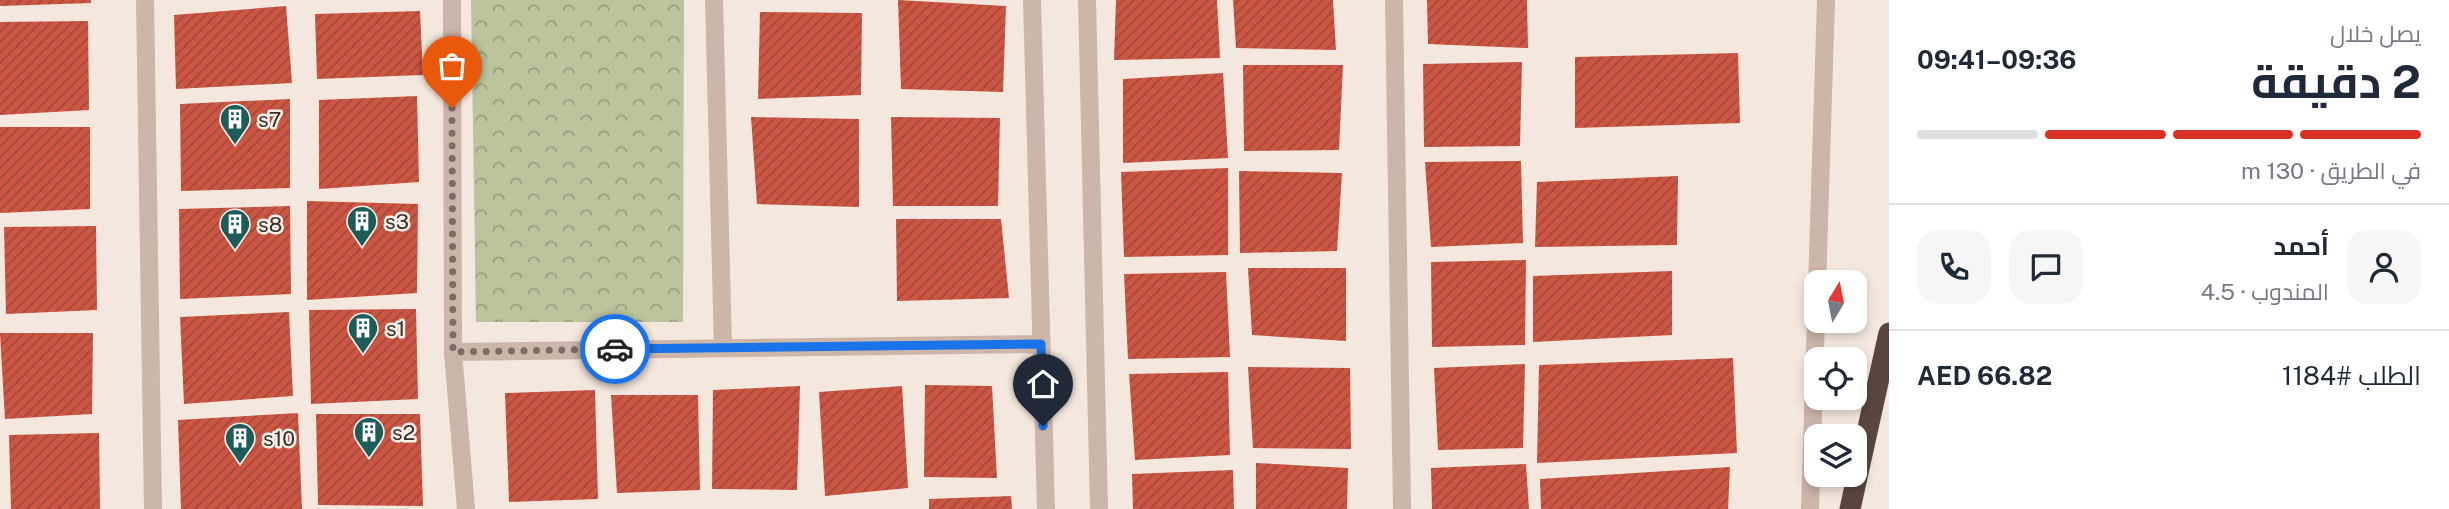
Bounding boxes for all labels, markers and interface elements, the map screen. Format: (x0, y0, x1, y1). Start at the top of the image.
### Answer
text: يصل خلال (2330, 20, 2421, 47)
pin (422, 36, 482, 108)
text: 09:36–09:41 (1917, 44, 2077, 75)
icon: bag (433, 47, 471, 85)
text: 2 دقيقة (2251, 54, 2421, 108)
building icon: s7 (218, 102, 252, 146)
place label: s7 (258, 107, 281, 132)
text: في الطريق · 130 m (2241, 157, 2421, 184)
building icon: s3 (345, 204, 379, 248)
building icon: s8 (218, 207, 252, 251)
place label: s3 (385, 209, 409, 234)
place label: s8 (258, 212, 282, 237)
button: phone (1917, 230, 1991, 304)
button: chat (2009, 230, 2083, 304)
text: أحمد (2273, 230, 2329, 261)
button: person (2347, 230, 2421, 304)
north arrow (1804, 270, 1867, 332)
map controls (1804, 270, 1867, 487)
text: المندوب · 4.5 (2201, 278, 2329, 305)
building icon: s1 (346, 311, 380, 355)
courier (580, 314, 650, 384)
place label: s1 (386, 316, 405, 341)
icon: car (596, 330, 634, 368)
button: locate (1804, 347, 1867, 410)
pin (1013, 354, 1073, 426)
text: AED 66.82 (1917, 360, 2052, 391)
text: الطلب #1184 (2282, 360, 2421, 391)
icon: home (1024, 365, 1062, 403)
building icon: s2 (352, 415, 386, 459)
place label: s2 (392, 420, 415, 445)
building icon: s10 (223, 421, 257, 465)
button: layers (1804, 424, 1867, 487)
place label: s10 (263, 426, 295, 451)

